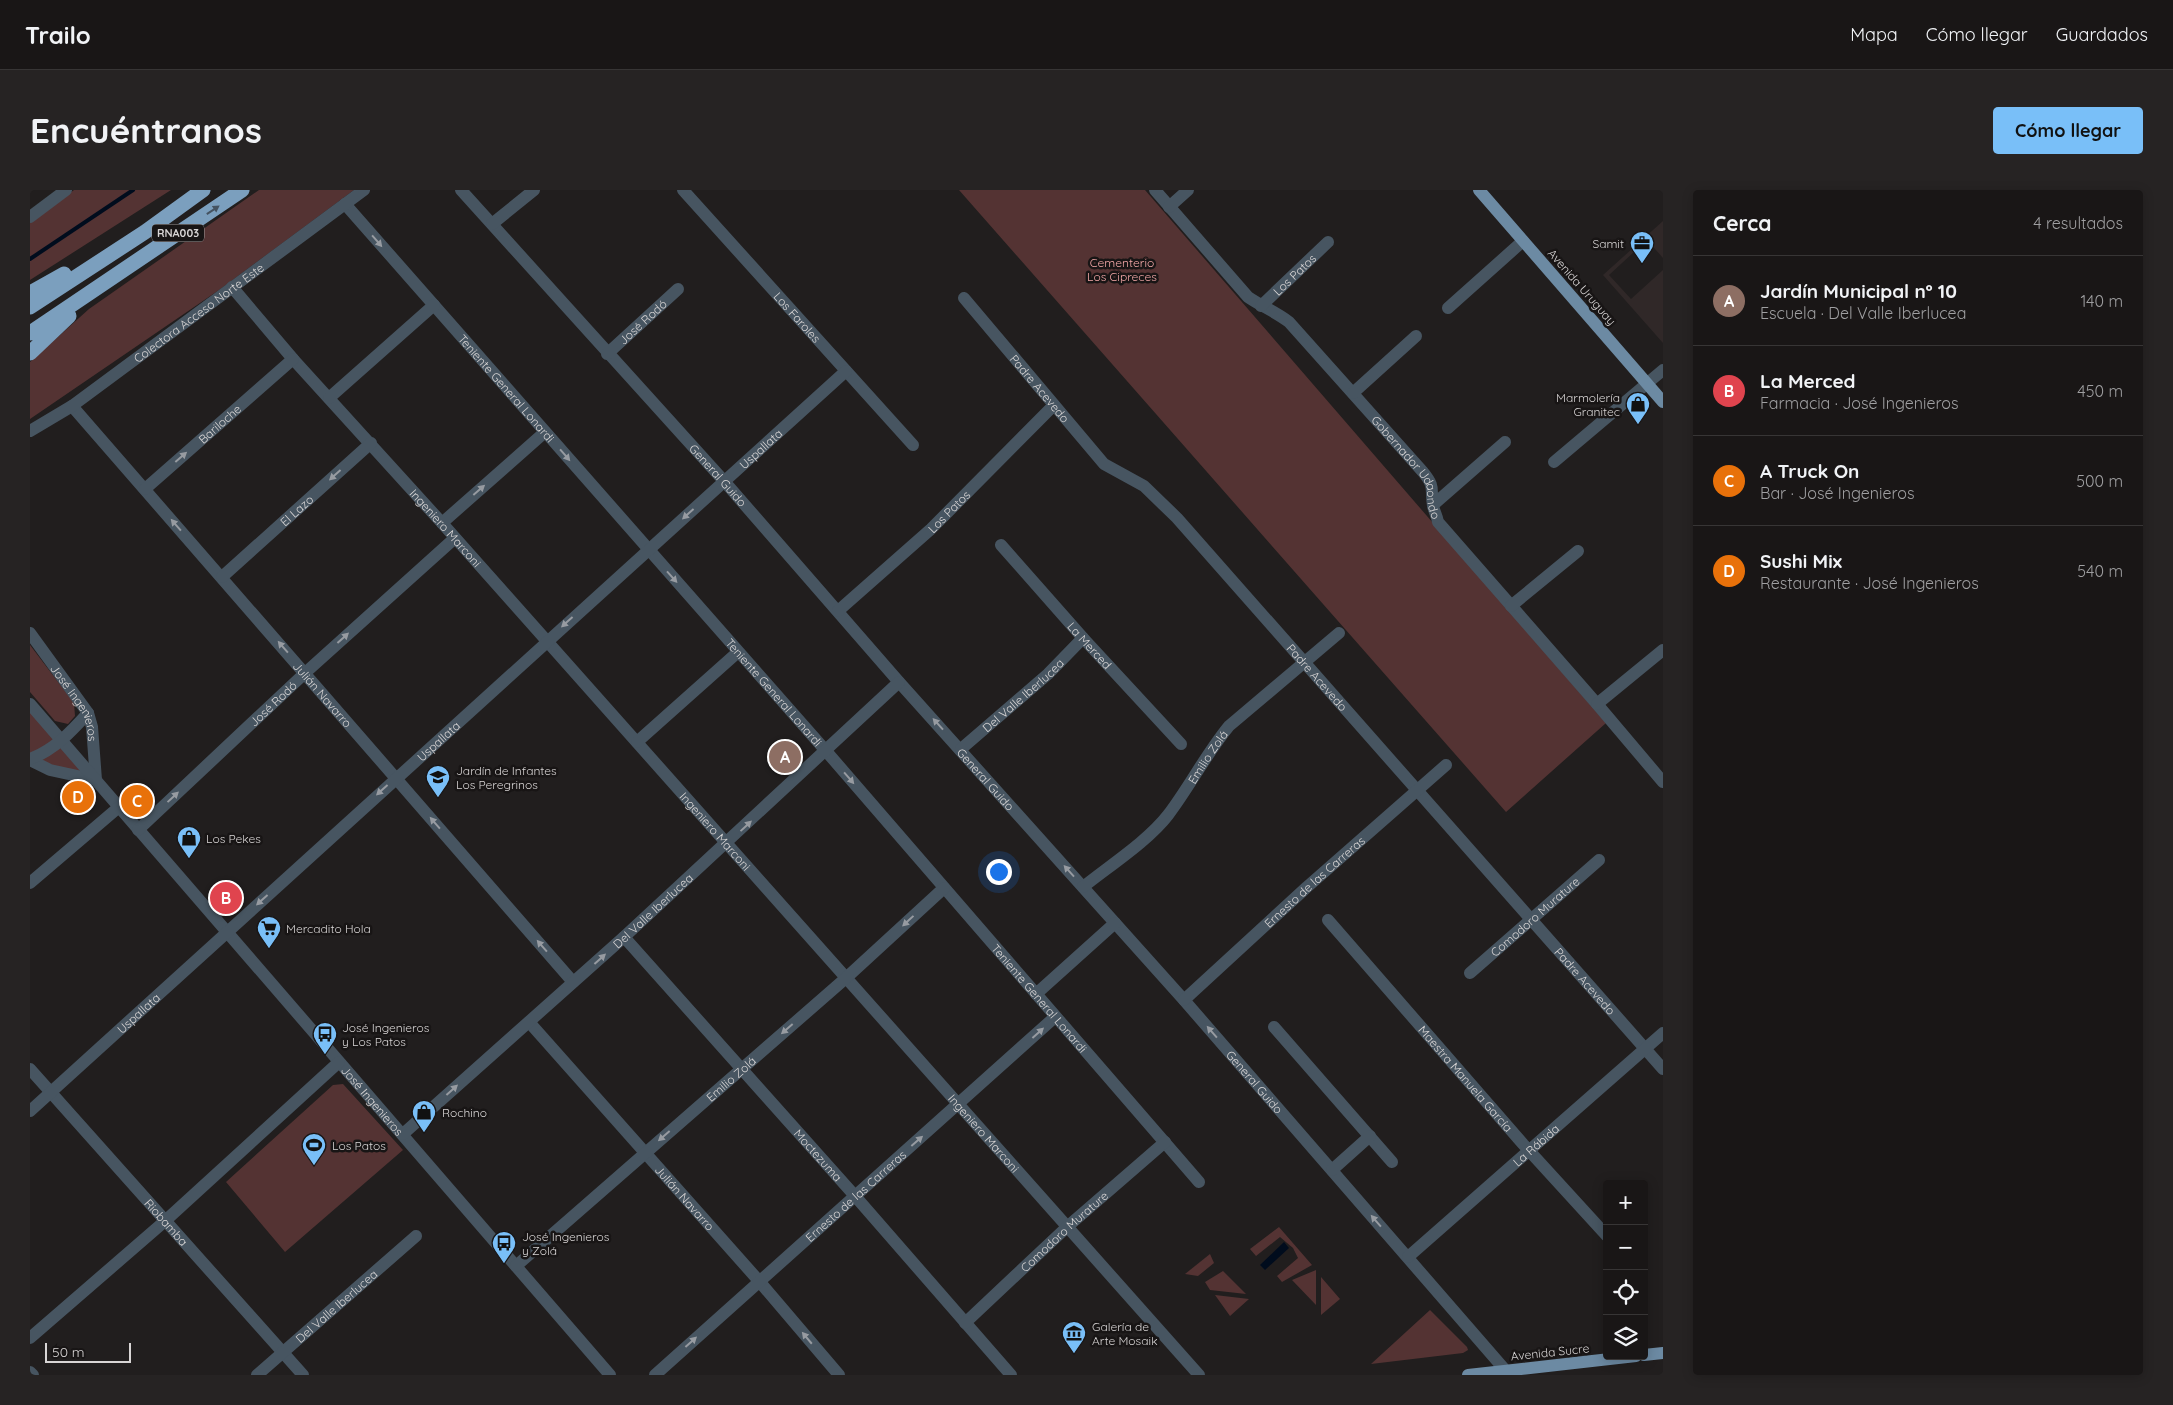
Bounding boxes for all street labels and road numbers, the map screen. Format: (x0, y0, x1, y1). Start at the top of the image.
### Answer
road number: RNA003 (152, 224, 204, 242)
street label: Avenida Uruguay (1545, 246, 1619, 328)
street label: Los Patos (1270, 250, 1319, 298)
street label: Colectora Acceso Norte Este (130, 259, 267, 366)
street label: Los Faroles (771, 289, 824, 346)
street label: José Rodó (615, 296, 669, 347)
street label: Teniente General Lonardi (455, 331, 558, 445)
street label: Padre Acevedo (1007, 351, 1073, 425)
street label: Bariloche (195, 401, 244, 446)
street label: Gobernador Udaondo (1369, 412, 1444, 521)
street label: Uspallata (736, 425, 785, 472)
street label: General Guido (686, 441, 750, 509)
street label: Ingeniero Marconi (407, 486, 485, 570)
street label: Los Patos (924, 487, 973, 536)
street label: El Lazo (277, 491, 316, 529)
street label: La Merced (1065, 619, 1115, 672)
street label: Teniente General Lonardi (723, 635, 826, 749)
street label: Padre Acevedo (1284, 641, 1351, 714)
street label: Del Valle Iberlucea (979, 655, 1067, 735)
street label: Julián Navarro (290, 658, 355, 730)
street label: José Ingenieros (48, 661, 101, 742)
street label: José Rodó (246, 677, 300, 729)
street label: Uspallata (414, 718, 463, 764)
street label: Emilio Zolá (1184, 727, 1231, 786)
street label: General Guido (954, 745, 1018, 813)
street label: Ingeniero Marconi (677, 789, 754, 873)
street label: Ernesto de las Carreras (1261, 832, 1368, 930)
street label: Del Valle Iberlucea (609, 870, 696, 951)
street label: Comodoro Murature (1487, 873, 1582, 959)
street label: Teniente General Lonardi (989, 941, 1091, 1055)
street label: Padre Acevedo (1552, 944, 1619, 1018)
street label: Uspallata (114, 990, 163, 1036)
street label: Maestra Manuela García (1416, 1022, 1516, 1135)
street label: General Guido (1223, 1047, 1286, 1116)
street label: Emilio Zolá (703, 1053, 759, 1104)
street label: José Ingenieros (338, 1062, 407, 1139)
street label: Ingeniero Marconi (945, 1091, 1023, 1175)
street label: La Rábida (1509, 1120, 1562, 1169)
street label: Moctezuma (791, 1126, 846, 1184)
street label: Ernesto de las Carreras (802, 1146, 909, 1245)
street label: Julián Navarro (652, 1162, 718, 1233)
street label: Comodoro Murature (1017, 1187, 1111, 1275)
street label: Riobamba (142, 1195, 191, 1249)
street label: Del Valle Iberlucea (292, 1266, 380, 1346)
street label: Avenida Sucre (1510, 1340, 1590, 1364)

